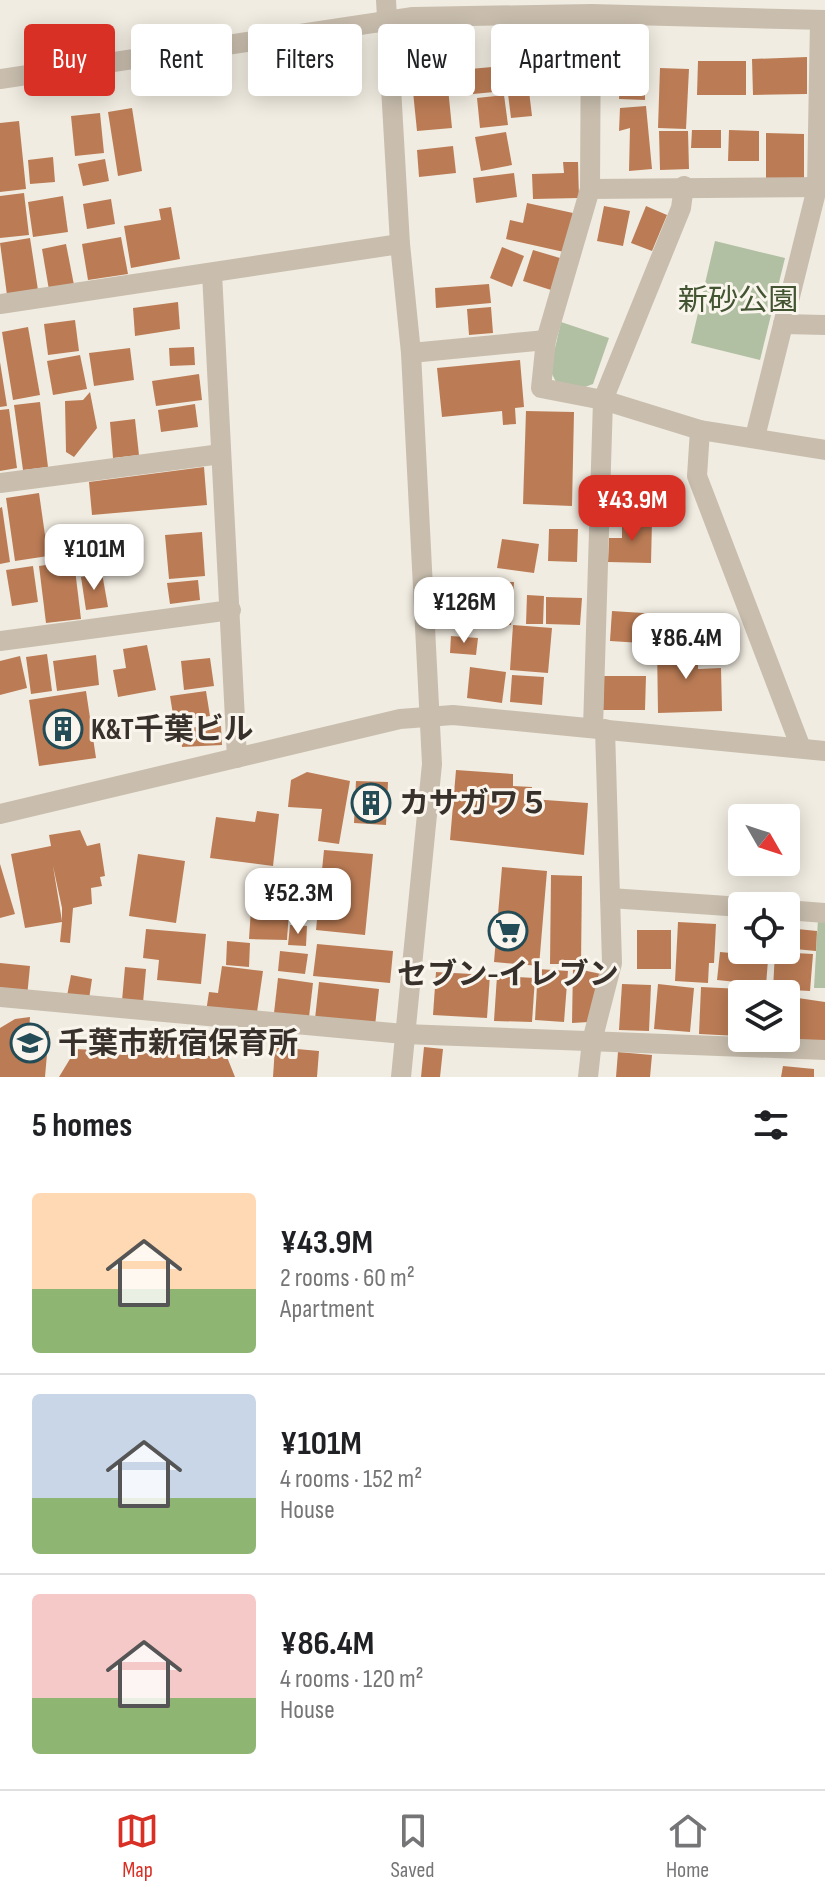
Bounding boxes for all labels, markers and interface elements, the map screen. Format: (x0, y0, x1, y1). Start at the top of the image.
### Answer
chip: Buy (24, 24, 115, 96)
chip: Rent (131, 24, 232, 96)
chip: Filters (248, 24, 362, 96)
chip: New (378, 24, 475, 96)
chip: Apartment (491, 24, 649, 96)
park label: 新砂公園 (678, 283, 798, 319)
pin: ¥43.9M (567, 475, 697, 543)
text: ¥43.9M (596, 485, 668, 516)
pin: ¥101M (38, 524, 150, 592)
text: ¥101M (63, 534, 125, 565)
pin: ¥126M (408, 577, 520, 645)
text: ¥126M (432, 587, 496, 618)
pin: ¥86.4M (621, 613, 751, 681)
text: ¥86.4M (650, 623, 722, 654)
building icon: K&T千葉ビル (42, 708, 84, 750)
place label: K&T千葉ビル (91, 712, 254, 748)
building icon: カサガワ５ (350, 782, 392, 824)
place label: カサガワ５ (399, 786, 549, 822)
north arrow (728, 804, 800, 876)
map controls (728, 804, 800, 1052)
pin: ¥52.3M (233, 868, 363, 936)
text: ¥52.3M (263, 878, 333, 909)
button: locate (728, 892, 800, 964)
supermarket icon: セブン-イレブン (487, 910, 529, 952)
place label: セブン-イレブン (397, 957, 619, 993)
button: layers (728, 980, 800, 1052)
school or university icon: 千葉市新宿保育所 (9, 1022, 51, 1064)
place label: 千葉市新宿保育所 (58, 1026, 298, 1062)
icon: filters (749, 1103, 793, 1147)
text: 5 homes (32, 1105, 132, 1146)
text: ¥43.9M (280, 1222, 373, 1263)
icon: home (96, 1225, 192, 1321)
text: 2 rooms · 60 m² (280, 1263, 415, 1294)
text: Apartment (280, 1294, 374, 1325)
text: ¥101M (280, 1423, 362, 1464)
icon: home (96, 1426, 192, 1522)
text: 4 rooms · 152 m² (280, 1464, 422, 1495)
text: House (280, 1495, 335, 1526)
text: ¥86.4M (280, 1623, 374, 1664)
icon: home (96, 1626, 192, 1722)
text: 4 rooms · 120 m² (280, 1664, 424, 1695)
text: House (280, 1695, 335, 1726)
tab: Map (115, 1809, 159, 1884)
tab: Saved (390, 1809, 435, 1884)
tab: Home (666, 1809, 710, 1884)

